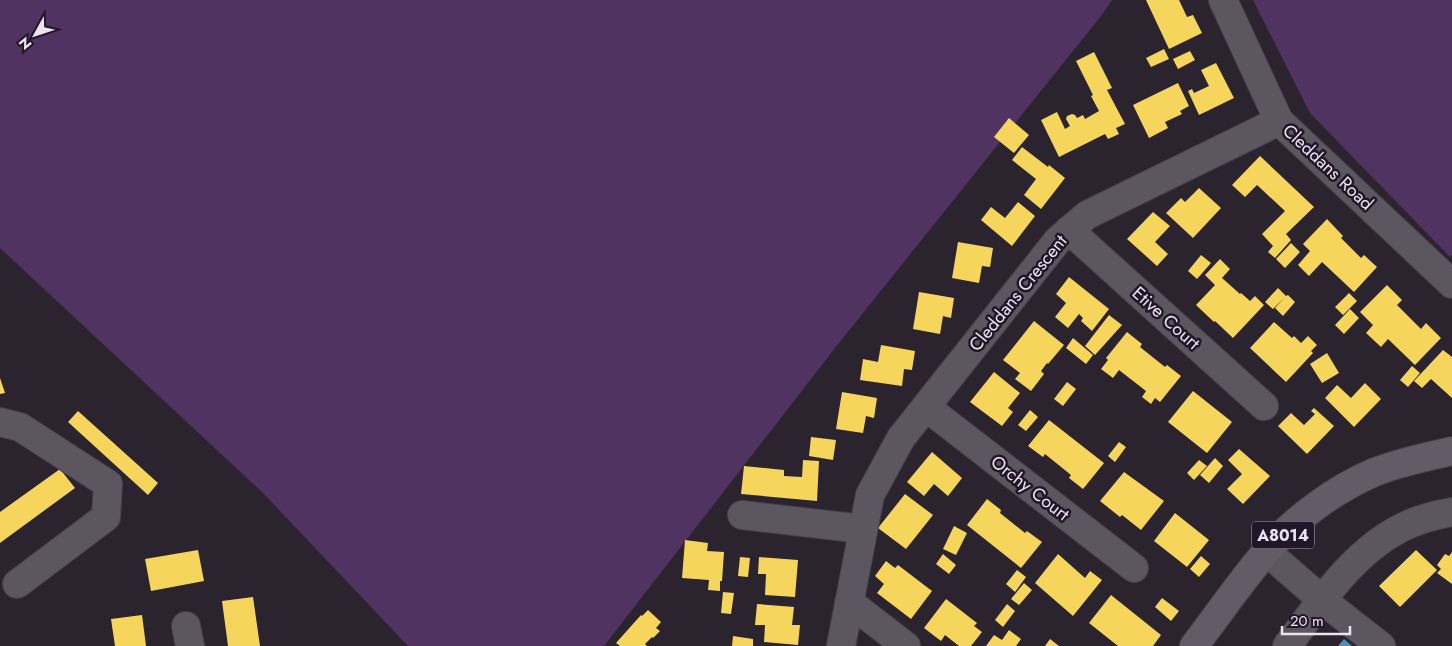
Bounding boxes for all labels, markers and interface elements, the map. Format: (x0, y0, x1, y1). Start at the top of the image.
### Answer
north arrow (10, 10, 60, 60)
text: N (14, 33, 36, 54)
street label: Cleddans Road (1277, 118, 1379, 216)
street label: Cleddans Crescent (963, 229, 1074, 357)
street label: Etive Court (1126, 280, 1206, 356)
street label: Orchy Court (985, 449, 1075, 527)
road number: A8014 (1252, 522, 1314, 548)
scale bar (1282, 604, 1350, 636)
text: 20 m (1290, 610, 1324, 632)

